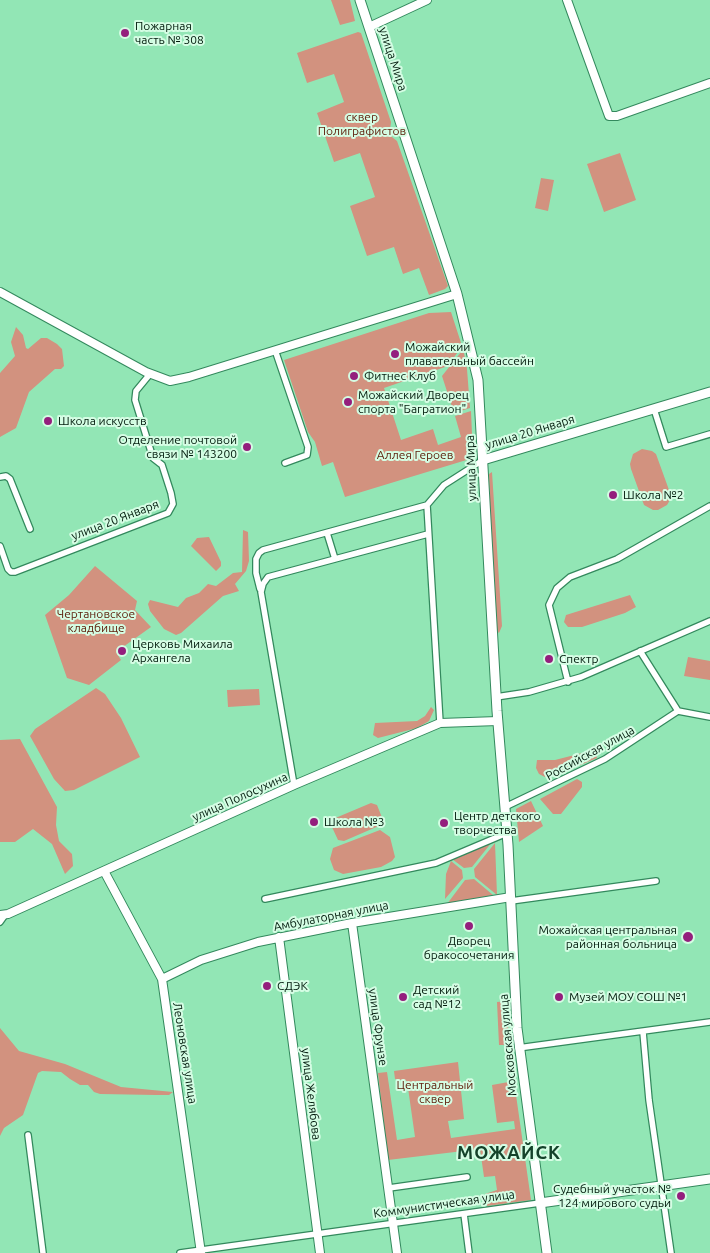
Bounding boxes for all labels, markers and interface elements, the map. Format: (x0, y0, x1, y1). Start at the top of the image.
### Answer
place label: Пожарная часть № 308 (135, 19, 204, 47)
street label: улица Мира (376, 25, 410, 93)
marker: Пожарная часть № 308 (119, 27, 131, 39)
park label: сквер Полиграфистов (318, 110, 406, 138)
place label: Можайский плавательный бассейн (405, 340, 534, 368)
marker: Можайский плавательный бассейн (389, 348, 401, 360)
place label: Фитнес Клуб (364, 369, 436, 383)
marker: Фитнес Клуб (348, 370, 360, 382)
place label: Можайский Дворец спорта "Багратион" (358, 388, 469, 416)
marker: Можайский Дворец спорта "Багратион" (342, 396, 354, 408)
street label: улица 20 Января (484, 412, 576, 452)
place label: Школа искусств (58, 414, 147, 428)
marker: Школа искусств (42, 415, 54, 427)
place label: Отделение почтовой связи № 143200 (119, 433, 237, 461)
street label: улица Мира (463, 435, 479, 501)
marker: Отделение почтовой связи № 143200 (241, 441, 253, 453)
park label: Аллея Героев (377, 448, 453, 462)
place label: Школа №2 (623, 488, 684, 502)
marker: Школа №2 (607, 489, 619, 501)
street label: улица 20 Января (69, 497, 161, 543)
park label: Чертановское кладбище (57, 607, 135, 635)
place label: Церковь Михаила Архангела (132, 637, 233, 665)
marker: Церковь Михаила Архангела (116, 645, 128, 657)
place label: Спектр (559, 652, 598, 666)
marker: Спектр (543, 653, 555, 665)
street label: Российская улица (543, 723, 637, 783)
street label: улица Полосухина (190, 769, 290, 825)
place label: Центр детского творчества (454, 809, 541, 837)
place label: Школа №3 (324, 815, 385, 829)
marker: Школа №3 (308, 816, 320, 828)
marker: Центр детского творчества (438, 817, 450, 829)
street label: Амбулаторная улица (272, 898, 390, 934)
marker: Дворец бракосочетания (463, 920, 475, 932)
place label: Можайская центральная районная больница (538, 923, 677, 951)
marker: Можайская центральная районная больница (681, 930, 695, 944)
place label: Дворец бракосочетания (424, 934, 514, 962)
place label: СДЭК (277, 979, 308, 993)
marker: СДЭК (261, 980, 273, 992)
place label: Детский сад №12 (413, 983, 461, 1011)
street label: улица Фрунзе (365, 987, 391, 1067)
place label: Музей МОУ СОШ №1 (569, 990, 687, 1004)
marker: Детский сад №12 (397, 991, 409, 1003)
marker: Музей МОУ СОШ №1 (553, 991, 565, 1003)
street label: Московская улица (496, 993, 520, 1097)
street label: Леоновская улица (170, 1001, 200, 1105)
street label: улица Желябова (298, 1047, 324, 1141)
park label: Центральный сквер (397, 1078, 473, 1106)
district label: МОЖАЙСК (456, 1142, 562, 1164)
place label: Судебный участок № 124 мирового судьи (553, 1182, 671, 1210)
street label: Коммунистическая улица (372, 1187, 516, 1221)
marker: Судебный участок № 124 мирового судьи (675, 1190, 687, 1202)

